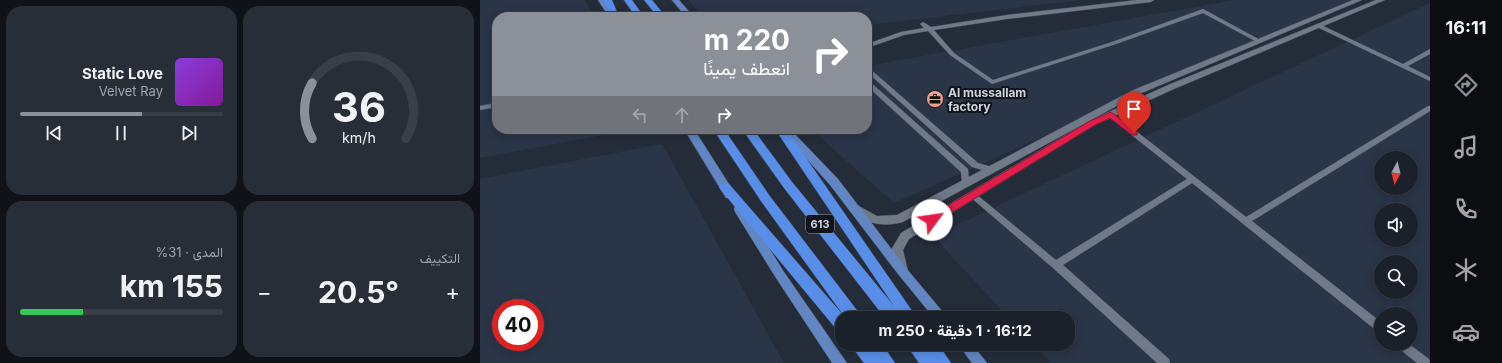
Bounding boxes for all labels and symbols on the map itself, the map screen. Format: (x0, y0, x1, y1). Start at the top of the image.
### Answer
place label: Al mussallam factory (948, 85, 1026, 114)
office icon: Al mussallam factory (925, 89, 945, 109)
pin (1117, 92, 1151, 133)
north arrow (1374, 151, 1418, 195)
position arrow (911, 199, 953, 241)
road number: 613 (806, 215, 834, 233)
speed limit sign: 40 (492, 299, 544, 351)

